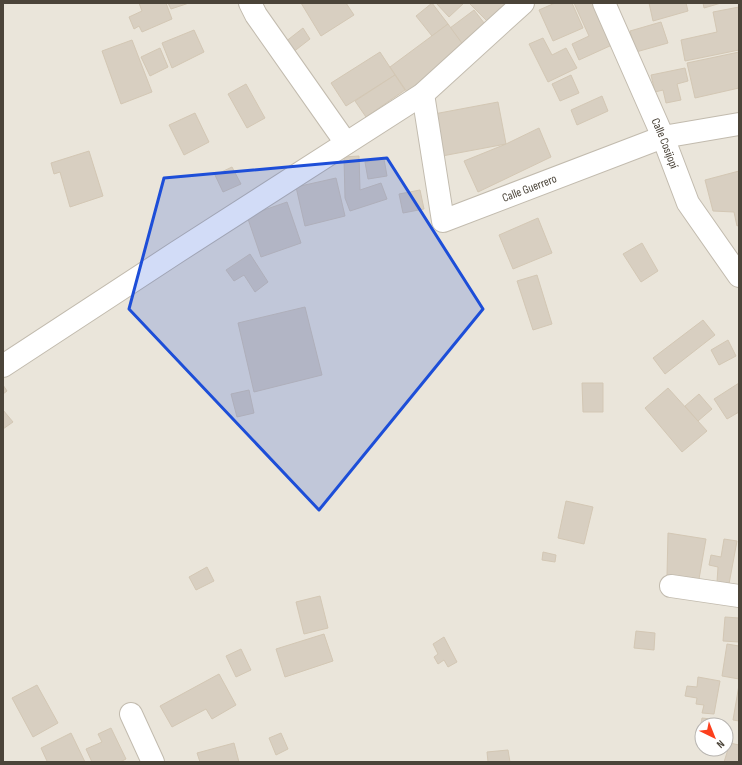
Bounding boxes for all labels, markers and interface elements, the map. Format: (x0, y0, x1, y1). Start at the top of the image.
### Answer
street label: Calle Cosijopí (648, 116, 682, 171)
street label: Calle Guerrero (500, 171, 559, 205)
north arrow (694, 717, 734, 757)
text: N (714, 737, 727, 751)

